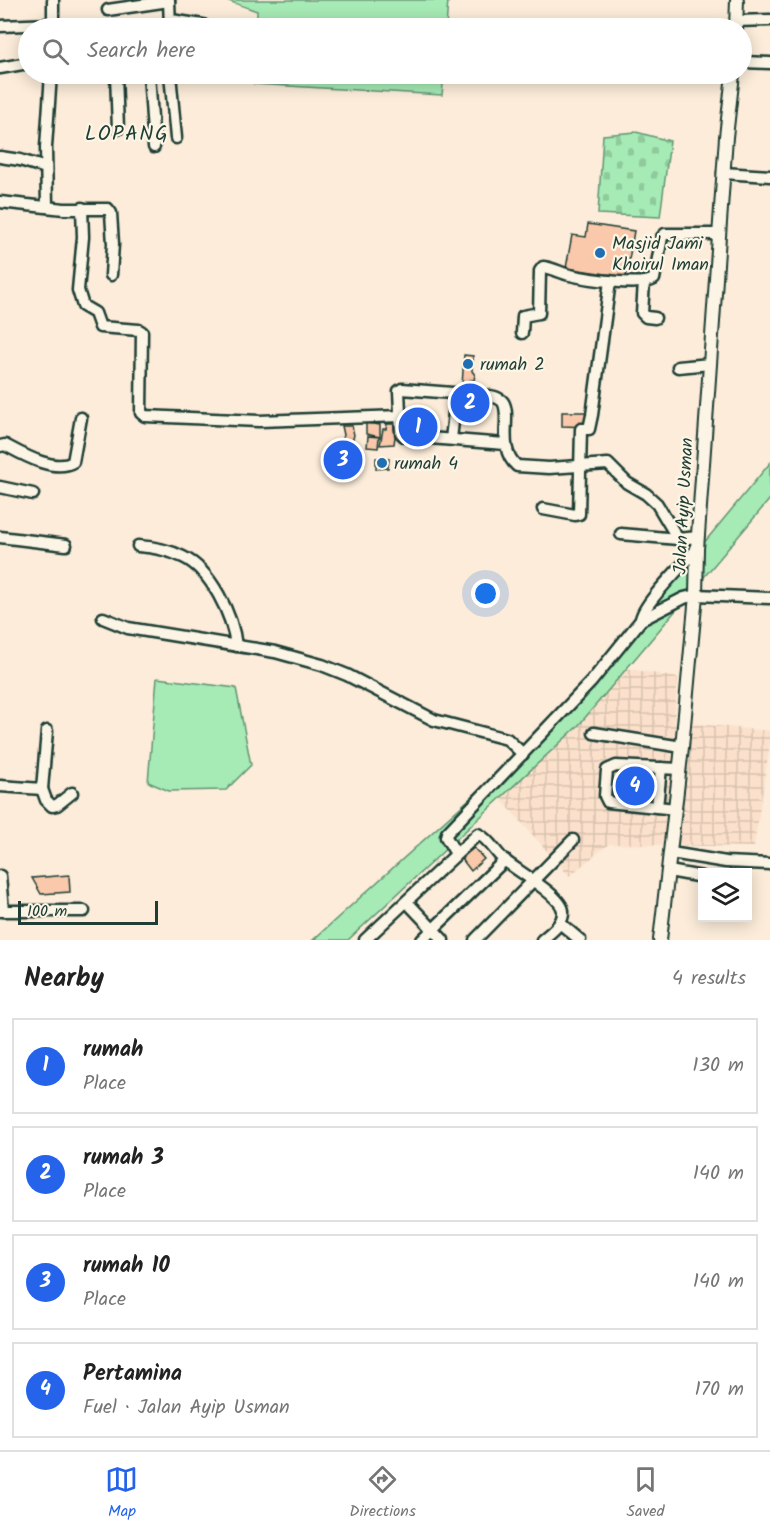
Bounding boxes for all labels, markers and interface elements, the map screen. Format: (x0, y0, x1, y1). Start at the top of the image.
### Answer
search box (18, 18, 752, 84)
text: Search here (87, 34, 195, 69)
icon: search (39, 35, 72, 68)
district label: LOPANG (85, 118, 169, 151)
place label: Masjid Jami Khoirul Iman (612, 230, 709, 280)
marker: Masjid Jami Khoirul Iman (593, 246, 607, 260)
place label: rumah 2 (480, 351, 545, 380)
marker: rumah 2 (461, 357, 475, 371)
pin: 2 (450, 380, 490, 426)
pin: 1 (398, 404, 438, 450)
street label: Jalan Ayip Usman (666, 437, 703, 575)
pin: 3 (324, 438, 362, 482)
place label: rumah 4 (394, 450, 458, 479)
marker: rumah 4 (375, 456, 389, 470)
your location (471, 579, 500, 608)
pin: 4 (616, 764, 654, 808)
map controls (698, 868, 752, 922)
button: layers (698, 868, 752, 922)
scale bar (18, 898, 158, 926)
text: 100 m (27, 899, 67, 924)
text: Nearby (24, 958, 104, 1000)
text: 4 results (672, 963, 746, 995)
text: rumah (83, 1033, 143, 1068)
text: 1 (42, 1050, 49, 1082)
text: 130 m (692, 1050, 744, 1082)
text: Place (83, 1068, 126, 1100)
text: rumah 3 (83, 1141, 164, 1176)
text: 2 (40, 1158, 51, 1190)
text: 140 m (693, 1158, 744, 1190)
text: Place (83, 1176, 126, 1208)
text: rumah 10 (83, 1249, 170, 1284)
text: 3 (40, 1266, 51, 1298)
text: 140 m (693, 1266, 744, 1298)
text: Place (83, 1284, 126, 1316)
text: Pertamina (83, 1357, 182, 1392)
text: 4 (40, 1374, 51, 1406)
text: 170 m (695, 1374, 744, 1406)
text: Fuel · Jalan Ayip Usman (83, 1392, 290, 1424)
tab: Map (105, 1463, 138, 1524)
tab: Directions (349, 1463, 416, 1524)
tab: Saved (627, 1463, 665, 1524)

